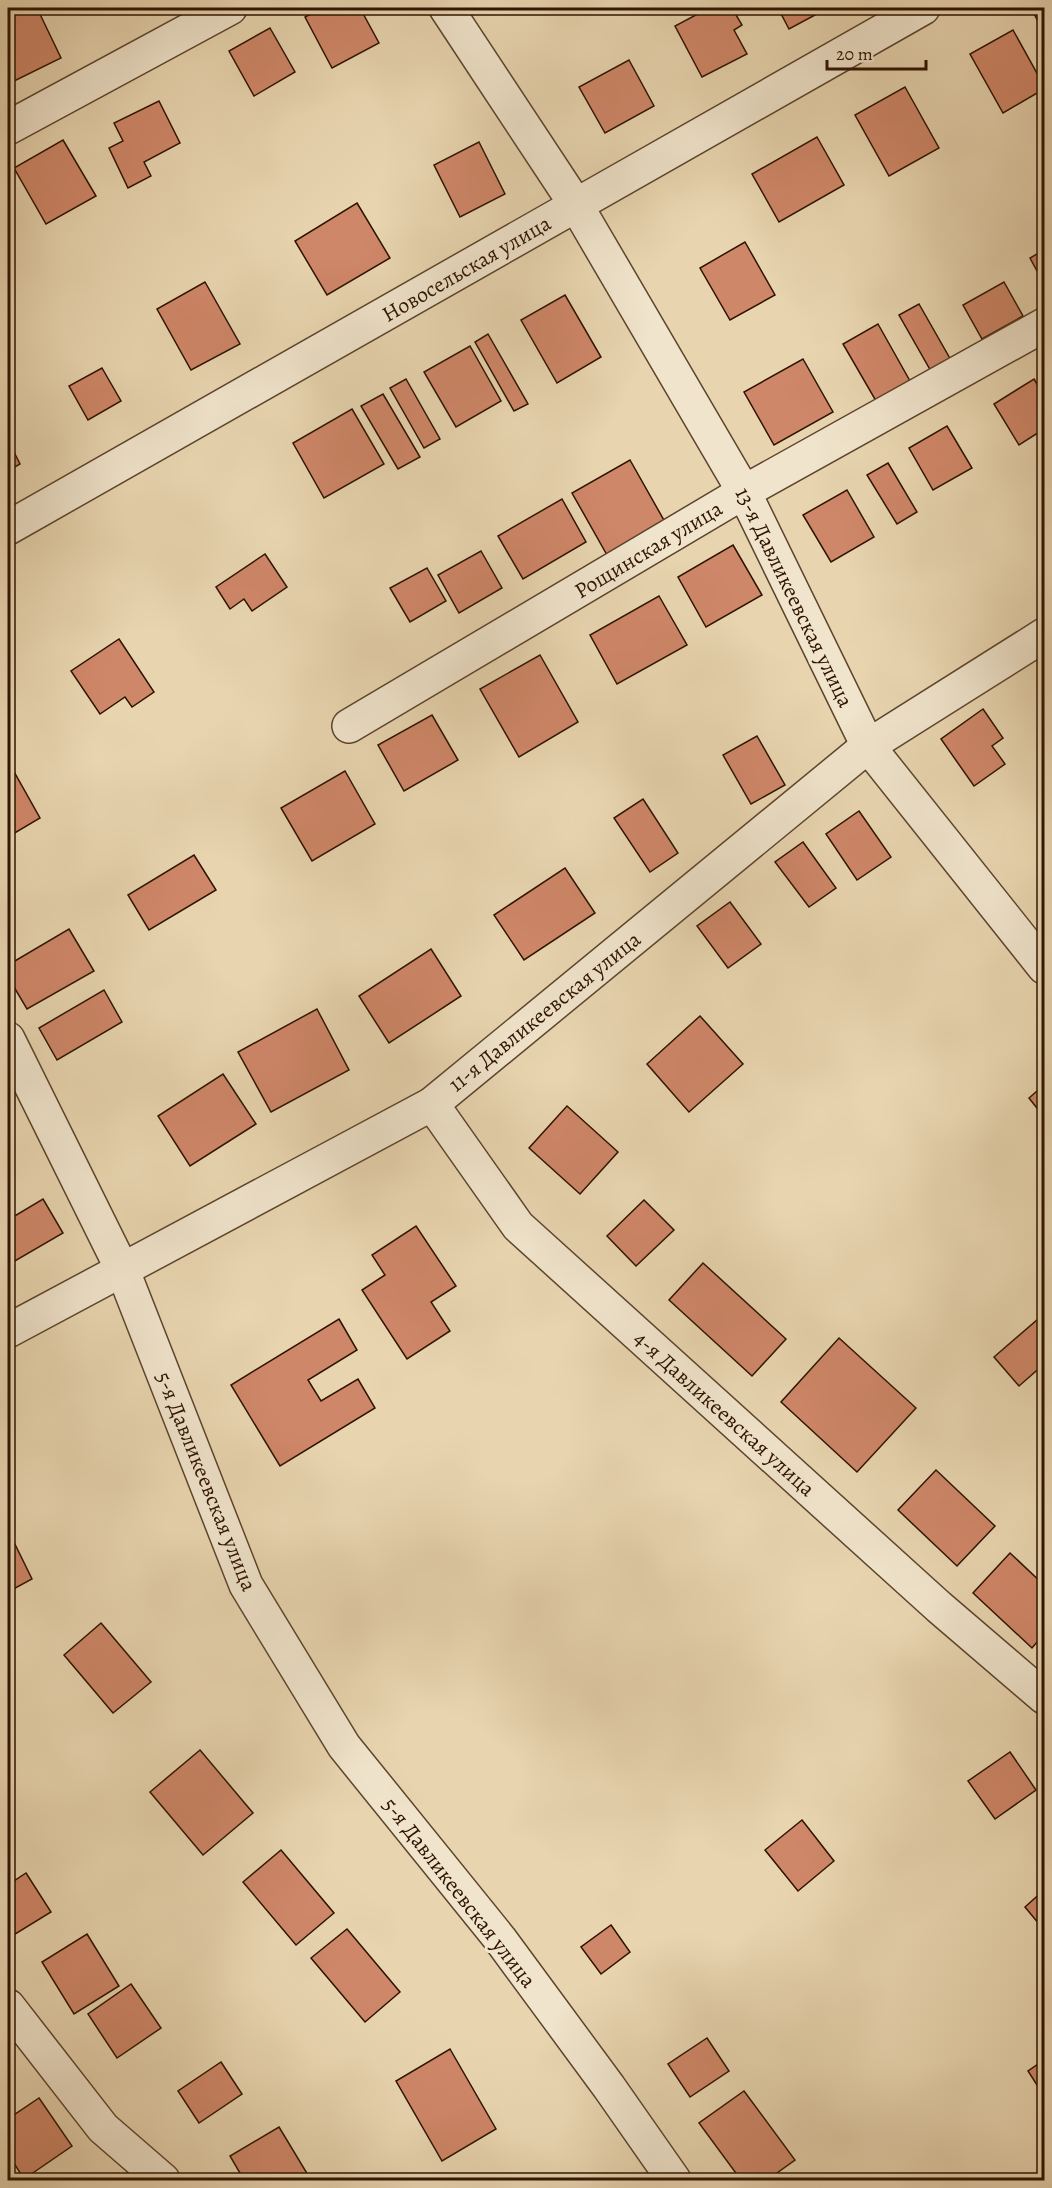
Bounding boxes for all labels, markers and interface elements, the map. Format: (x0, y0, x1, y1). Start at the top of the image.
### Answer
scale bar (827, 33, 926, 71)
text: 20 m (836, 42, 873, 66)
street label: Новосельская улица (377, 208, 557, 329)
street label: 13-я Давликеевская улица (728, 482, 861, 713)
street label: Рощинская улица (569, 493, 729, 606)
street label: 11-я Давликеевская улица (442, 924, 648, 1099)
street label: 4-я Давликеевская улица (627, 1324, 822, 1504)
street label: 5-я Давликеевская улица (148, 1367, 264, 1596)
street label: 5-я Давликеевская улица (375, 1791, 544, 1995)

